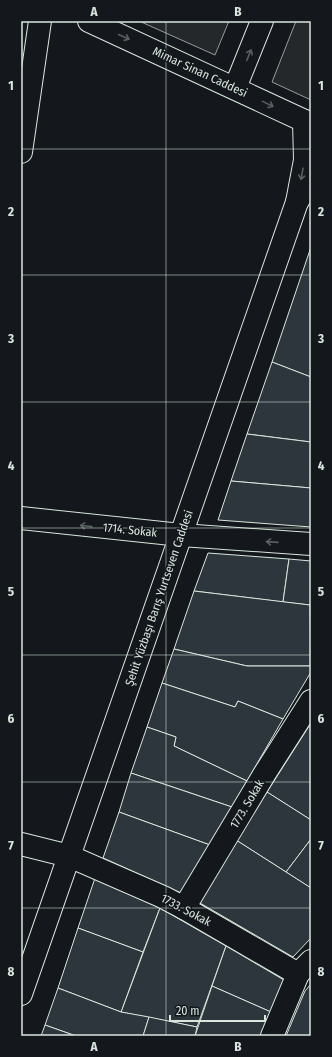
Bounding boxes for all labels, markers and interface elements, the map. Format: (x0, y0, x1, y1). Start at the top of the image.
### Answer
text: A (89, 4, 98, 19)
text: B (234, 4, 242, 19)
one-way arrow (118, 34, 130, 41)
street label: Mimar Sinan Caddesi (150, 44, 250, 100)
one-way arrow (245, 49, 253, 61)
text: 1 (8, 78, 14, 93)
text: 1 (318, 78, 324, 93)
one-way arrow (261, 101, 273, 108)
one-way arrow (298, 167, 306, 180)
text: 2 (7, 204, 14, 219)
text: 2 (317, 204, 324, 219)
text: 3 (7, 331, 14, 346)
text: 3 (317, 331, 324, 346)
text: 4 (8, 458, 15, 473)
text: 4 (318, 458, 325, 473)
street label: Şehit Yüzbaşı Barış Yurtseven Caddesi (122, 508, 196, 688)
street label: 1714. Sokak (102, 520, 158, 540)
one-way arrow (80, 522, 93, 529)
one-way arrow (266, 538, 279, 545)
text: 5 (8, 584, 14, 599)
text: 5 (318, 584, 324, 599)
text: 6 (8, 711, 15, 726)
text: 6 (318, 711, 325, 726)
street label: 1773. Sokak (227, 777, 267, 831)
text: 7 (8, 838, 14, 853)
text: 7 (318, 838, 324, 853)
street label: 1733. Sokak (159, 891, 214, 929)
text: 8 (8, 964, 15, 979)
text: 8 (318, 964, 325, 979)
scale bar (170, 997, 265, 1023)
text: 20 m (176, 1004, 200, 1018)
text: A (89, 1039, 98, 1054)
text: B (234, 1039, 242, 1054)

